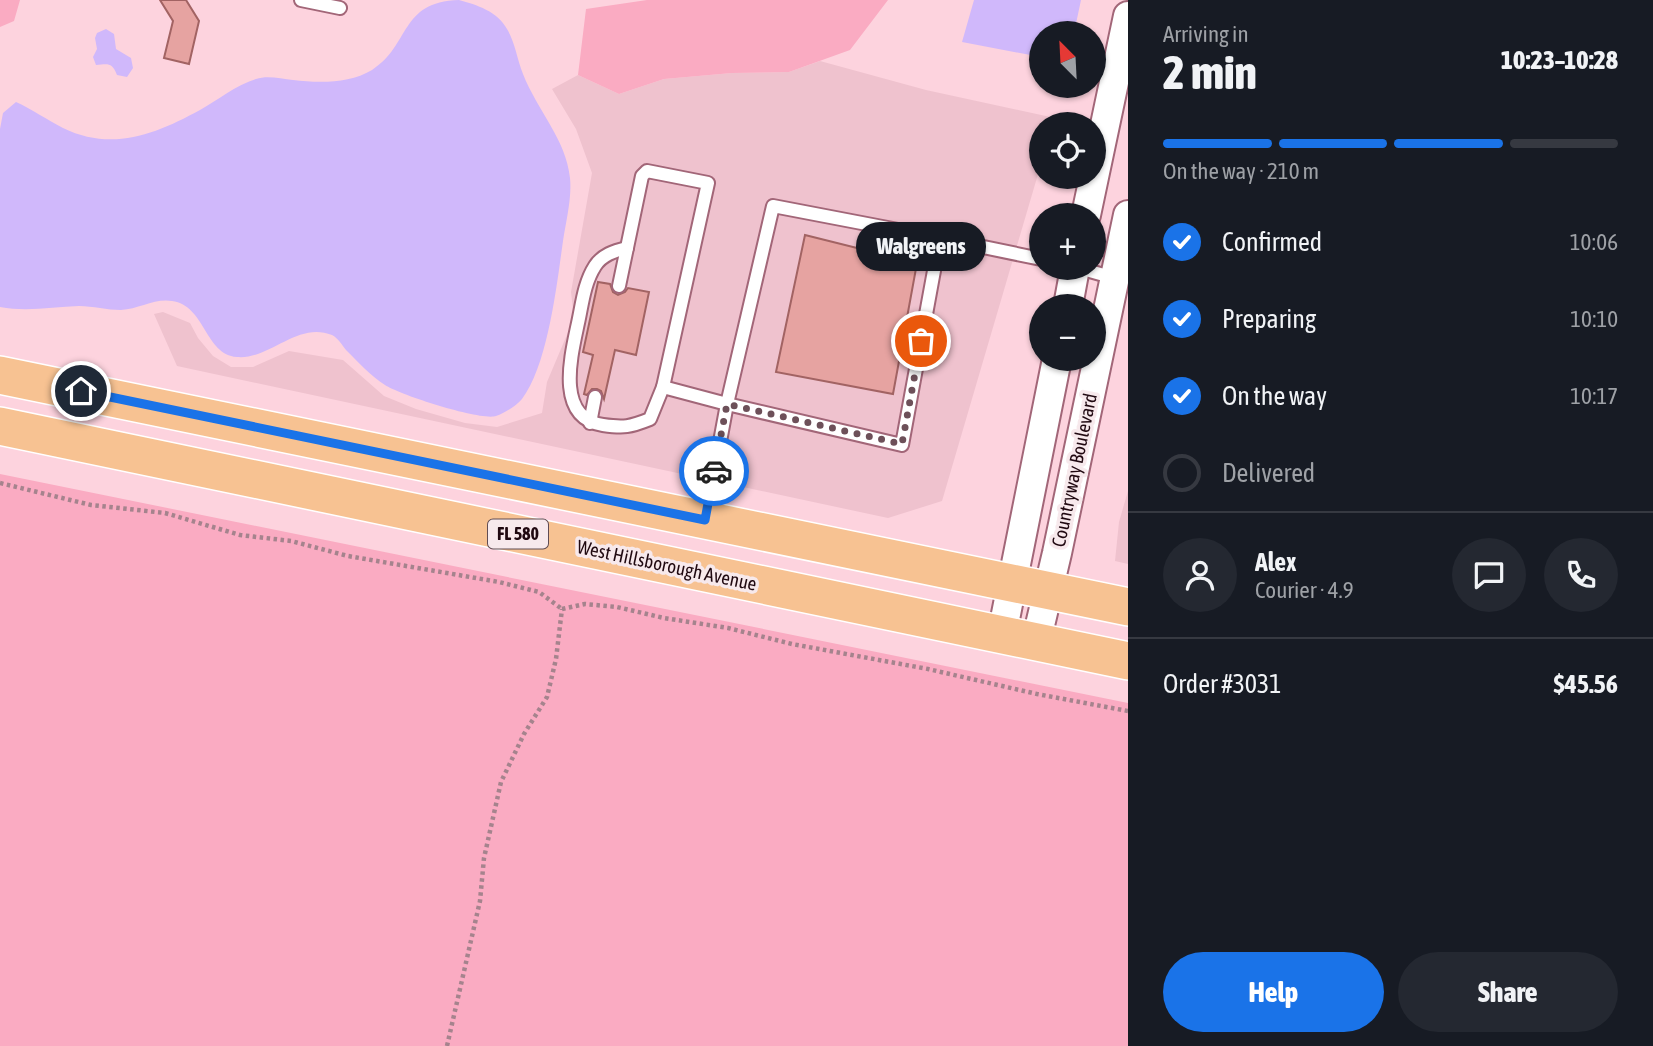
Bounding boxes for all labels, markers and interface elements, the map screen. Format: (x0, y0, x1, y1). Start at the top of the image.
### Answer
north arrow (1029, 21, 1106, 98)
map controls (1029, 21, 1106, 371)
text: Arriving in (1163, 21, 1249, 47)
text: 10:23–10:28 (1501, 45, 1618, 75)
text: 2 min (1163, 46, 1257, 99)
button: locate (1029, 112, 1106, 189)
text: On the way · 210 m (1163, 158, 1319, 184)
button: + (1029, 203, 1106, 280)
callout: Walgreens (856, 222, 986, 271)
icon: check (1163, 223, 1201, 261)
text: Confirmed (1222, 227, 1322, 257)
text: 10:06 (1570, 229, 1618, 255)
text: Walgreens (876, 233, 966, 259)
button: − (1029, 294, 1106, 371)
icon: check (1163, 300, 1201, 338)
text: Preparing (1222, 304, 1316, 334)
text: 10:10 (1570, 306, 1618, 332)
pin (891, 311, 951, 371)
icon: bag (902, 322, 940, 360)
pin (51, 361, 111, 421)
icon: home (62, 372, 100, 410)
icon: check (1163, 377, 1201, 415)
text: On the way (1222, 381, 1327, 411)
text: 10:17 (1570, 383, 1618, 409)
street label: Countryway Boulevard (1047, 391, 1101, 549)
courier (679, 436, 749, 506)
icon: car (695, 452, 733, 490)
text: Delivered (1222, 458, 1315, 488)
road number: FL 580 (488, 520, 548, 548)
street label: West Hillsborough Avenue (575, 535, 759, 595)
button: person (1163, 538, 1237, 612)
button: chat (1452, 538, 1526, 612)
button: phone (1544, 538, 1618, 612)
text: Alex (1255, 547, 1296, 577)
text: Courier · 4.9 (1255, 577, 1354, 603)
text: Order #3031 (1163, 669, 1282, 699)
text: $45.56 (1554, 669, 1618, 699)
button: Help (1163, 952, 1384, 1032)
button: Share (1398, 952, 1618, 1032)

